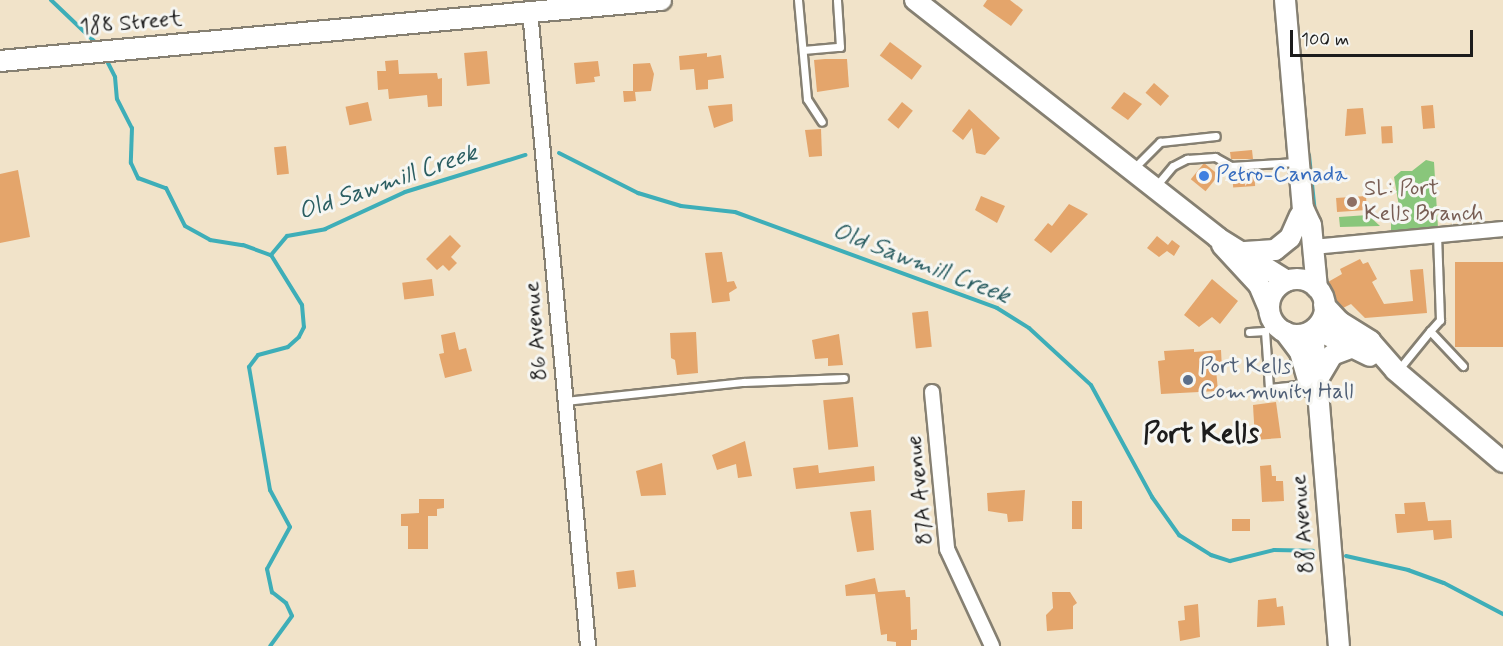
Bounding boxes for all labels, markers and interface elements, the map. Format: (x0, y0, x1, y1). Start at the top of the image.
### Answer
street label: 188 Street (79, 6, 183, 42)
scale bar (1293, 18, 1476, 56)
text: 100 m (1301, 28, 1349, 52)
water label: Old Sawmill Creek (293, 138, 483, 228)
place label: Petro-Canada (1216, 163, 1347, 189)
marker: Petro-Canada (1197, 169, 1211, 183)
place label: SL: Port Kells Branch (1364, 176, 1489, 228)
marker: SL: Port Kells Branch (1345, 195, 1359, 209)
water label: Old Sawmill Creek (826, 216, 1016, 312)
street label: 86 Avenue (520, 280, 554, 382)
place label: Port Kells Community Hall (1200, 354, 1353, 406)
marker: Port Kells Community Hall (1181, 373, 1195, 387)
district label: Port Kells (1143, 418, 1259, 452)
street label: 87A Avenue (902, 433, 940, 547)
street label: 88 Avenue (1287, 473, 1321, 575)

